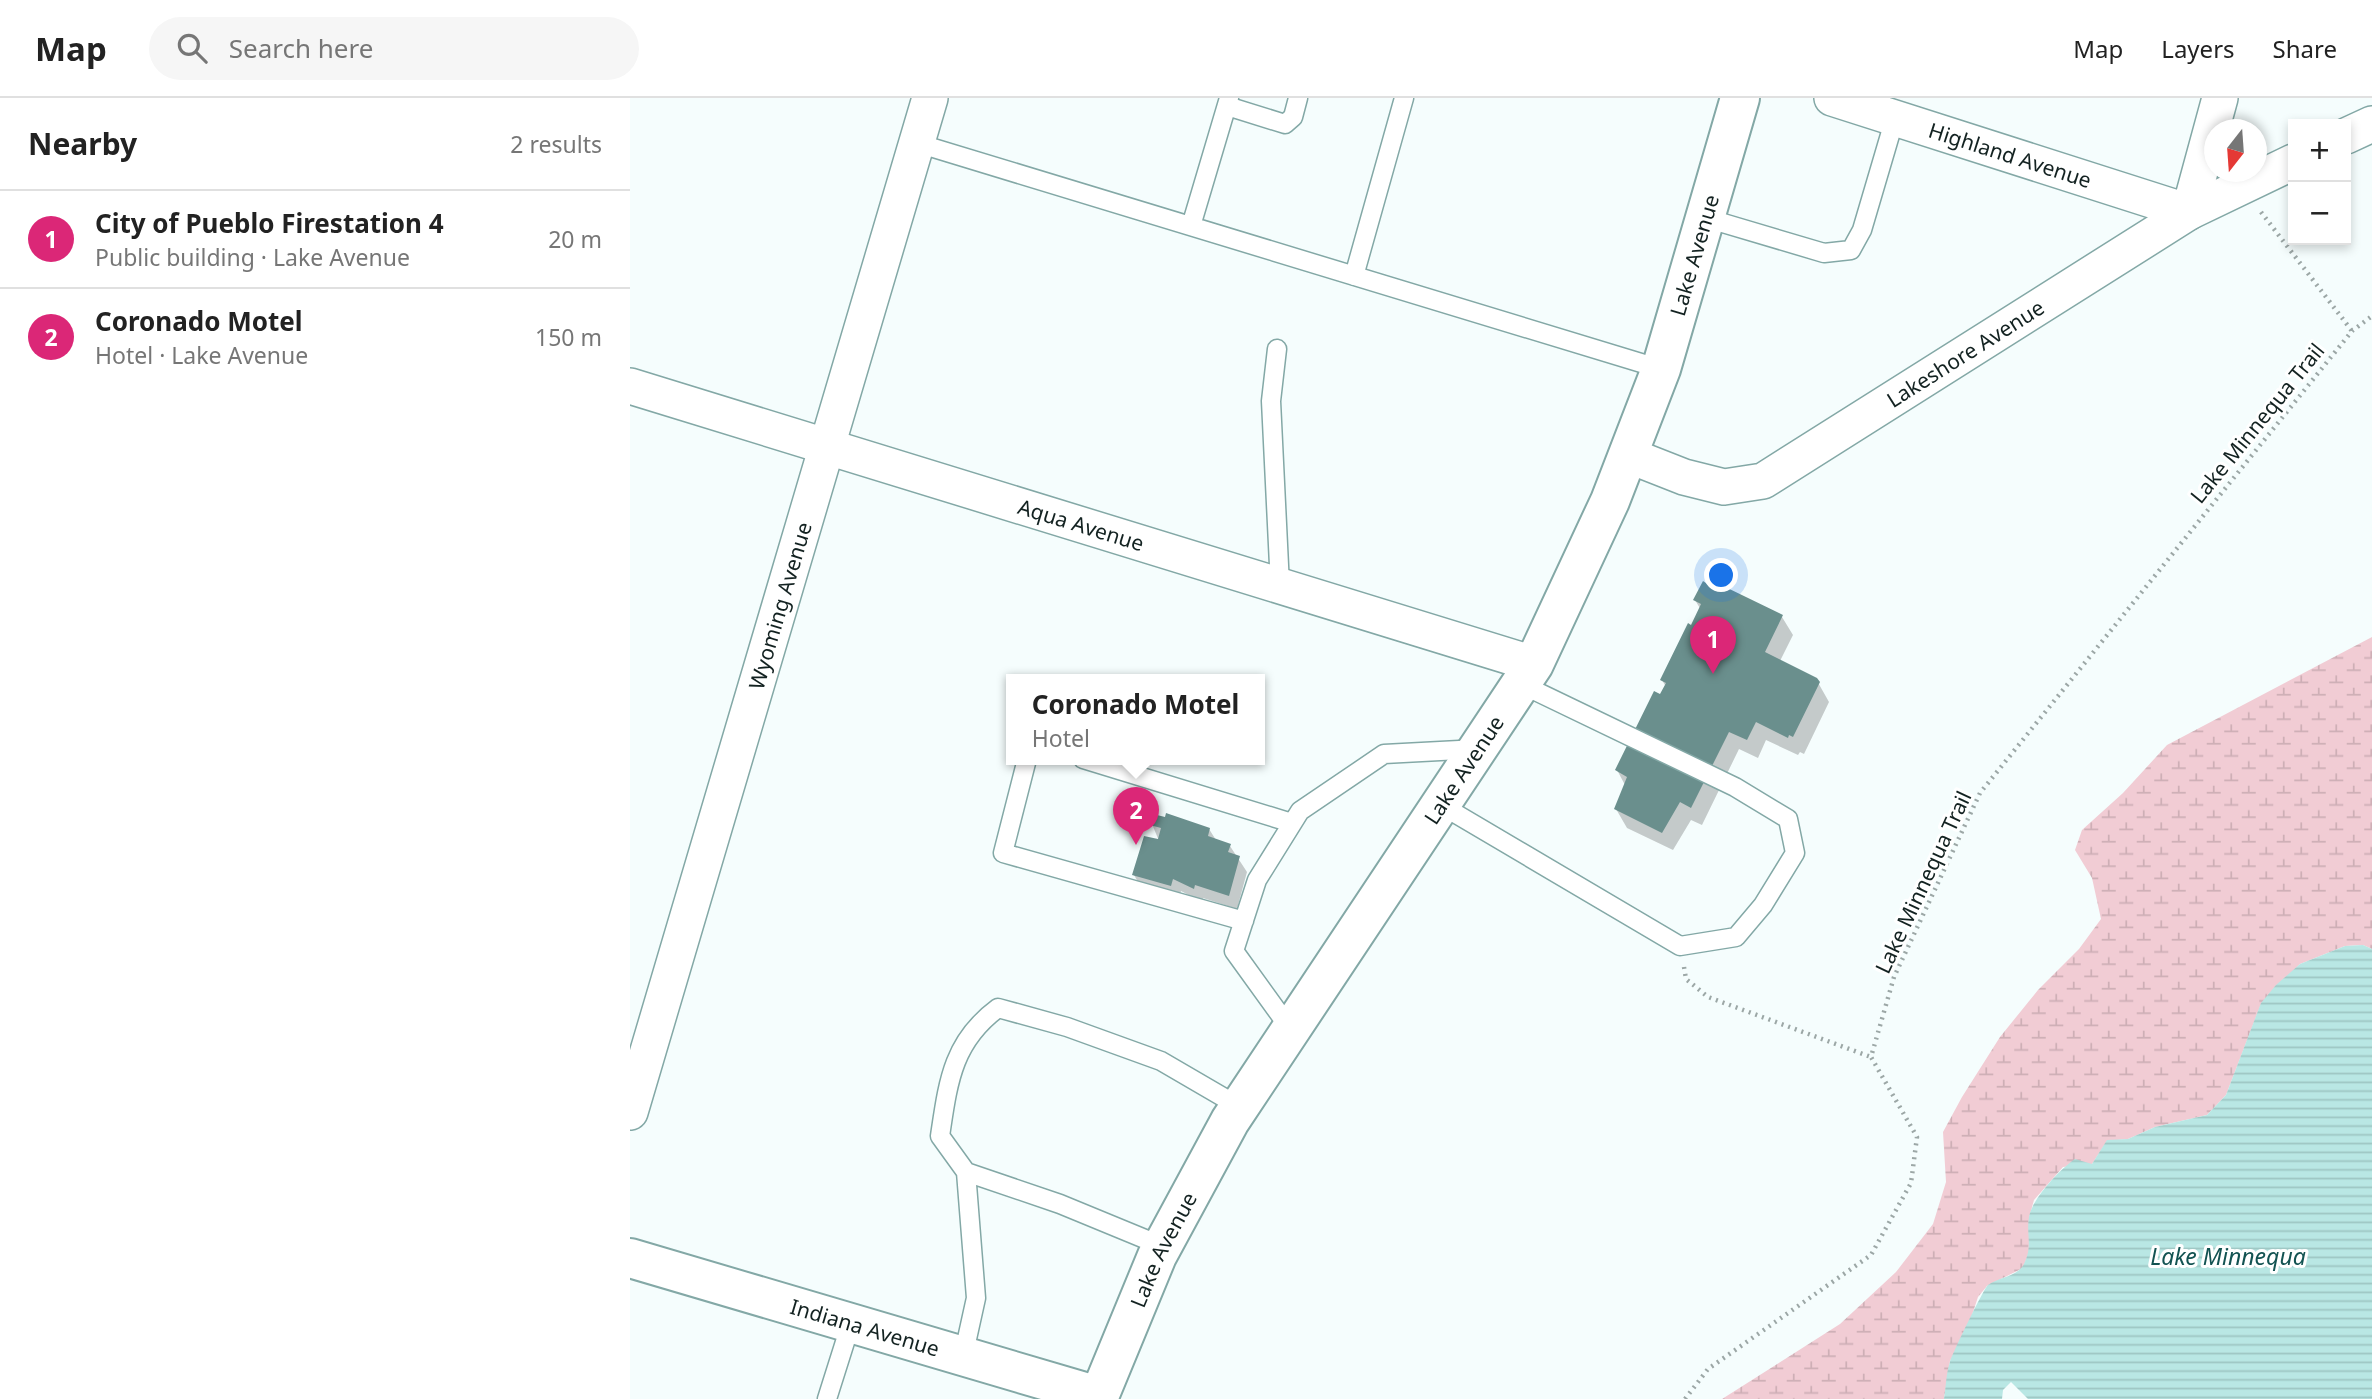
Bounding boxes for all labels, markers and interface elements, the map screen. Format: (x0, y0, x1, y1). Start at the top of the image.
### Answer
search box (149, 17, 639, 80)
text: Map (35, 26, 107, 71)
icon: search (173, 29, 211, 67)
text: Search here (229, 30, 373, 66)
text: Map (2073, 32, 2123, 65)
text: Layers (2161, 32, 2235, 65)
text: Share (2273, 32, 2337, 65)
street label: Highland Avenue (1925, 116, 2095, 194)
north arrow (2204, 119, 2267, 182)
map controls (2288, 119, 2351, 245)
button: + (2288, 119, 2351, 182)
text: Nearby (28, 123, 137, 164)
text: 2 results (510, 128, 602, 160)
button: − (2288, 182, 2351, 245)
street label: Lake Avenue (1663, 191, 1725, 319)
text: City of Pueblo Firestation 4 (95, 205, 444, 241)
text: 1 (44, 223, 58, 255)
text: 20 m (548, 223, 602, 255)
text: Public building · Lake Avenue (95, 241, 410, 273)
street label: Lakeshore Avenue (1881, 293, 2049, 413)
text: Coronado Motel (95, 303, 303, 339)
text: 2 (44, 321, 58, 353)
text: 150 m (535, 321, 602, 353)
street label: Lake Minnequa Trail (2184, 337, 2330, 509)
text: Hotel · Lake Avenue (95, 339, 308, 371)
street label: Aqua Avenue (1015, 492, 1148, 557)
street label: Wyoming Avenue (742, 519, 818, 693)
your location (1704, 558, 1738, 592)
pin: 1 (1690, 616, 1736, 674)
popup (1006, 674, 1265, 765)
text: Coronado Motel (1032, 686, 1239, 722)
street label: Lake Avenue (1417, 710, 1510, 830)
text: Hotel (1032, 722, 1090, 754)
street label: Lake Minnequa Trail (1868, 786, 1978, 978)
pin: 2 (1113, 787, 1159, 845)
street label: Lake Avenue (1123, 1187, 1203, 1311)
water label: Lake Minnequa (2150, 1240, 2306, 1272)
street label: Indiana Avenue (787, 1292, 943, 1363)

